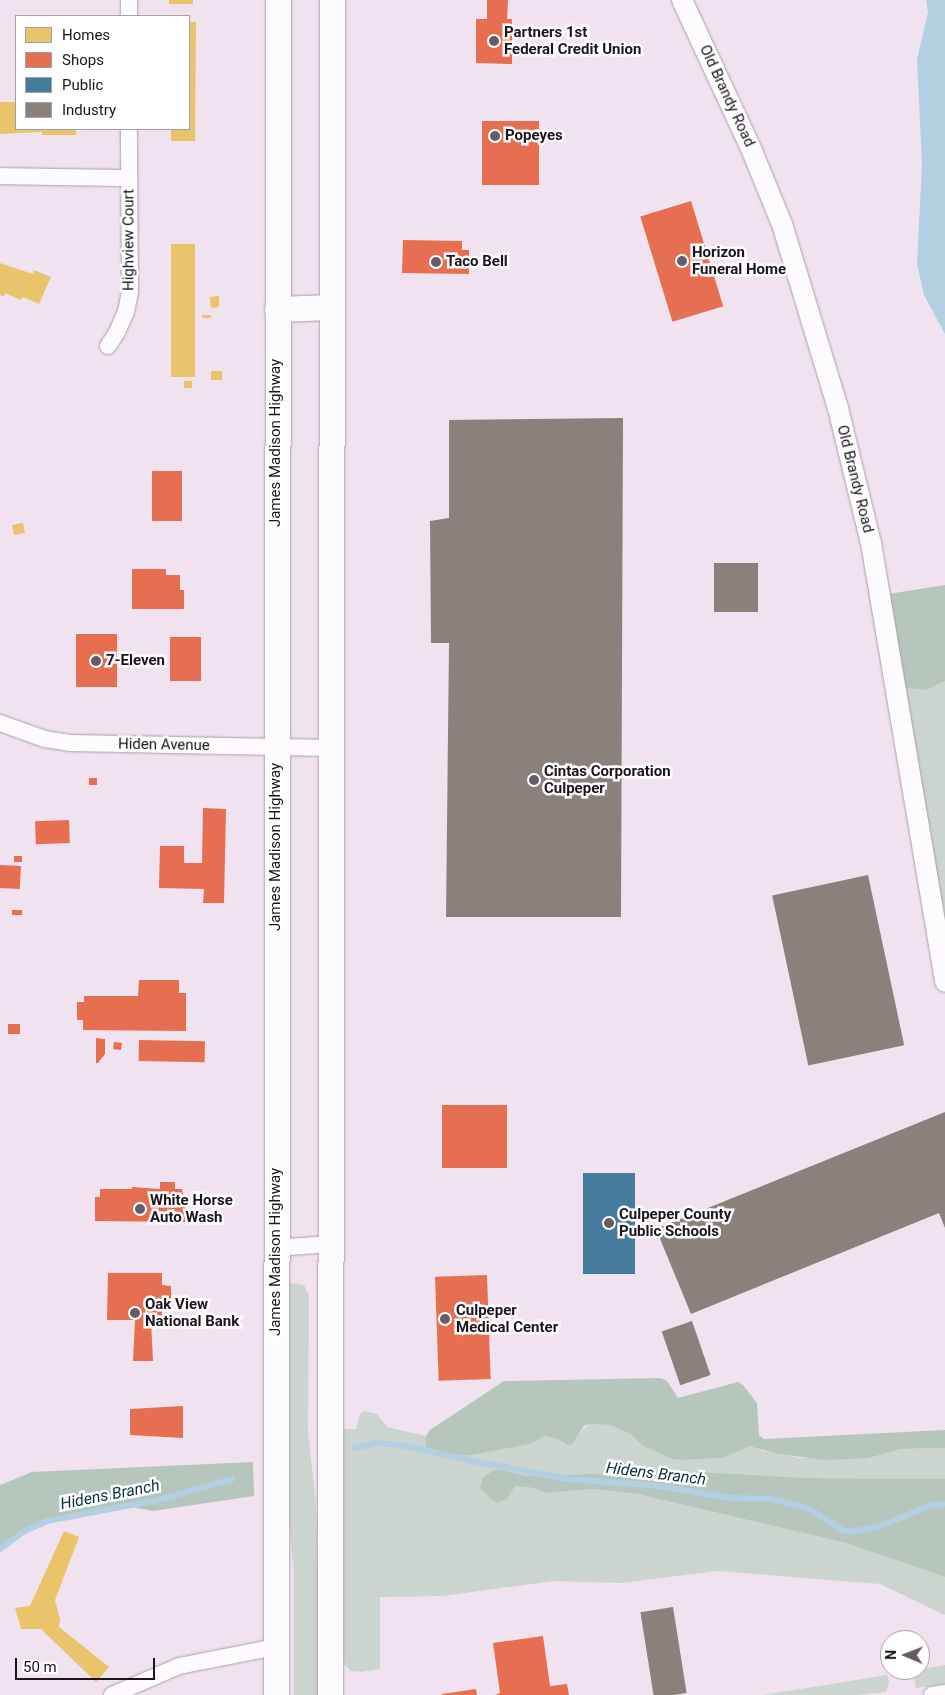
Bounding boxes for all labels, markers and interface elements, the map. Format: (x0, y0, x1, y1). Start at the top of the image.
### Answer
legend (15, 15, 190, 130)
place label: Partners 1st Federal Credit Union (504, 23, 641, 58)
text: Homes (62, 26, 110, 44)
marker: Partners 1st Federal Credit Union (488, 35, 500, 47)
street label: Old Brandy Road (696, 42, 758, 150)
text: Shops (62, 51, 104, 69)
text: Public (62, 76, 103, 94)
text: Industry (62, 101, 116, 119)
place label: Popeyes (505, 127, 563, 145)
marker: Popeyes (489, 130, 501, 142)
street label: Highview Court (120, 189, 138, 291)
place label: Horizon Funeral Home (692, 243, 786, 278)
place label: Taco Bell (446, 253, 508, 271)
marker: Horizon Funeral Home (676, 255, 688, 267)
marker: Taco Bell (430, 256, 442, 268)
street label: James Madison Highway (267, 359, 285, 527)
street label: Old Brandy Road (833, 423, 877, 535)
place label: 7-Eleven (106, 652, 165, 670)
marker: 7-Eleven (90, 655, 102, 667)
street label: Hiden Avenue (118, 735, 210, 755)
place label: Cintas Corporation Culpeper (544, 762, 671, 797)
street label: James Madison Highway (267, 763, 285, 931)
marker: Cintas Corporation Culpeper (528, 774, 540, 786)
street label: James Madison Highway (267, 1168, 285, 1336)
place label: White Horse Auto Wash (150, 1191, 233, 1226)
marker: White Horse Auto Wash (134, 1203, 146, 1215)
place label: Culpeper County Public Schools (619, 1205, 731, 1240)
marker: Culpeper County Public Schools (603, 1217, 615, 1229)
place label: Oak View National Bank (145, 1295, 239, 1330)
place label: Culpeper Medical Center (456, 1301, 558, 1336)
marker: Oak View National Bank (129, 1307, 141, 1319)
marker: Culpeper Medical Center (438, 1312, 452, 1326)
water label: Hidens Branch (605, 1458, 707, 1490)
water label: Hidens Branch (59, 1476, 161, 1514)
north arrow (880, 1630, 930, 1680)
scale bar (18, 1648, 158, 1680)
text: N (883, 1650, 899, 1660)
text: 50 m (23, 1658, 57, 1676)

